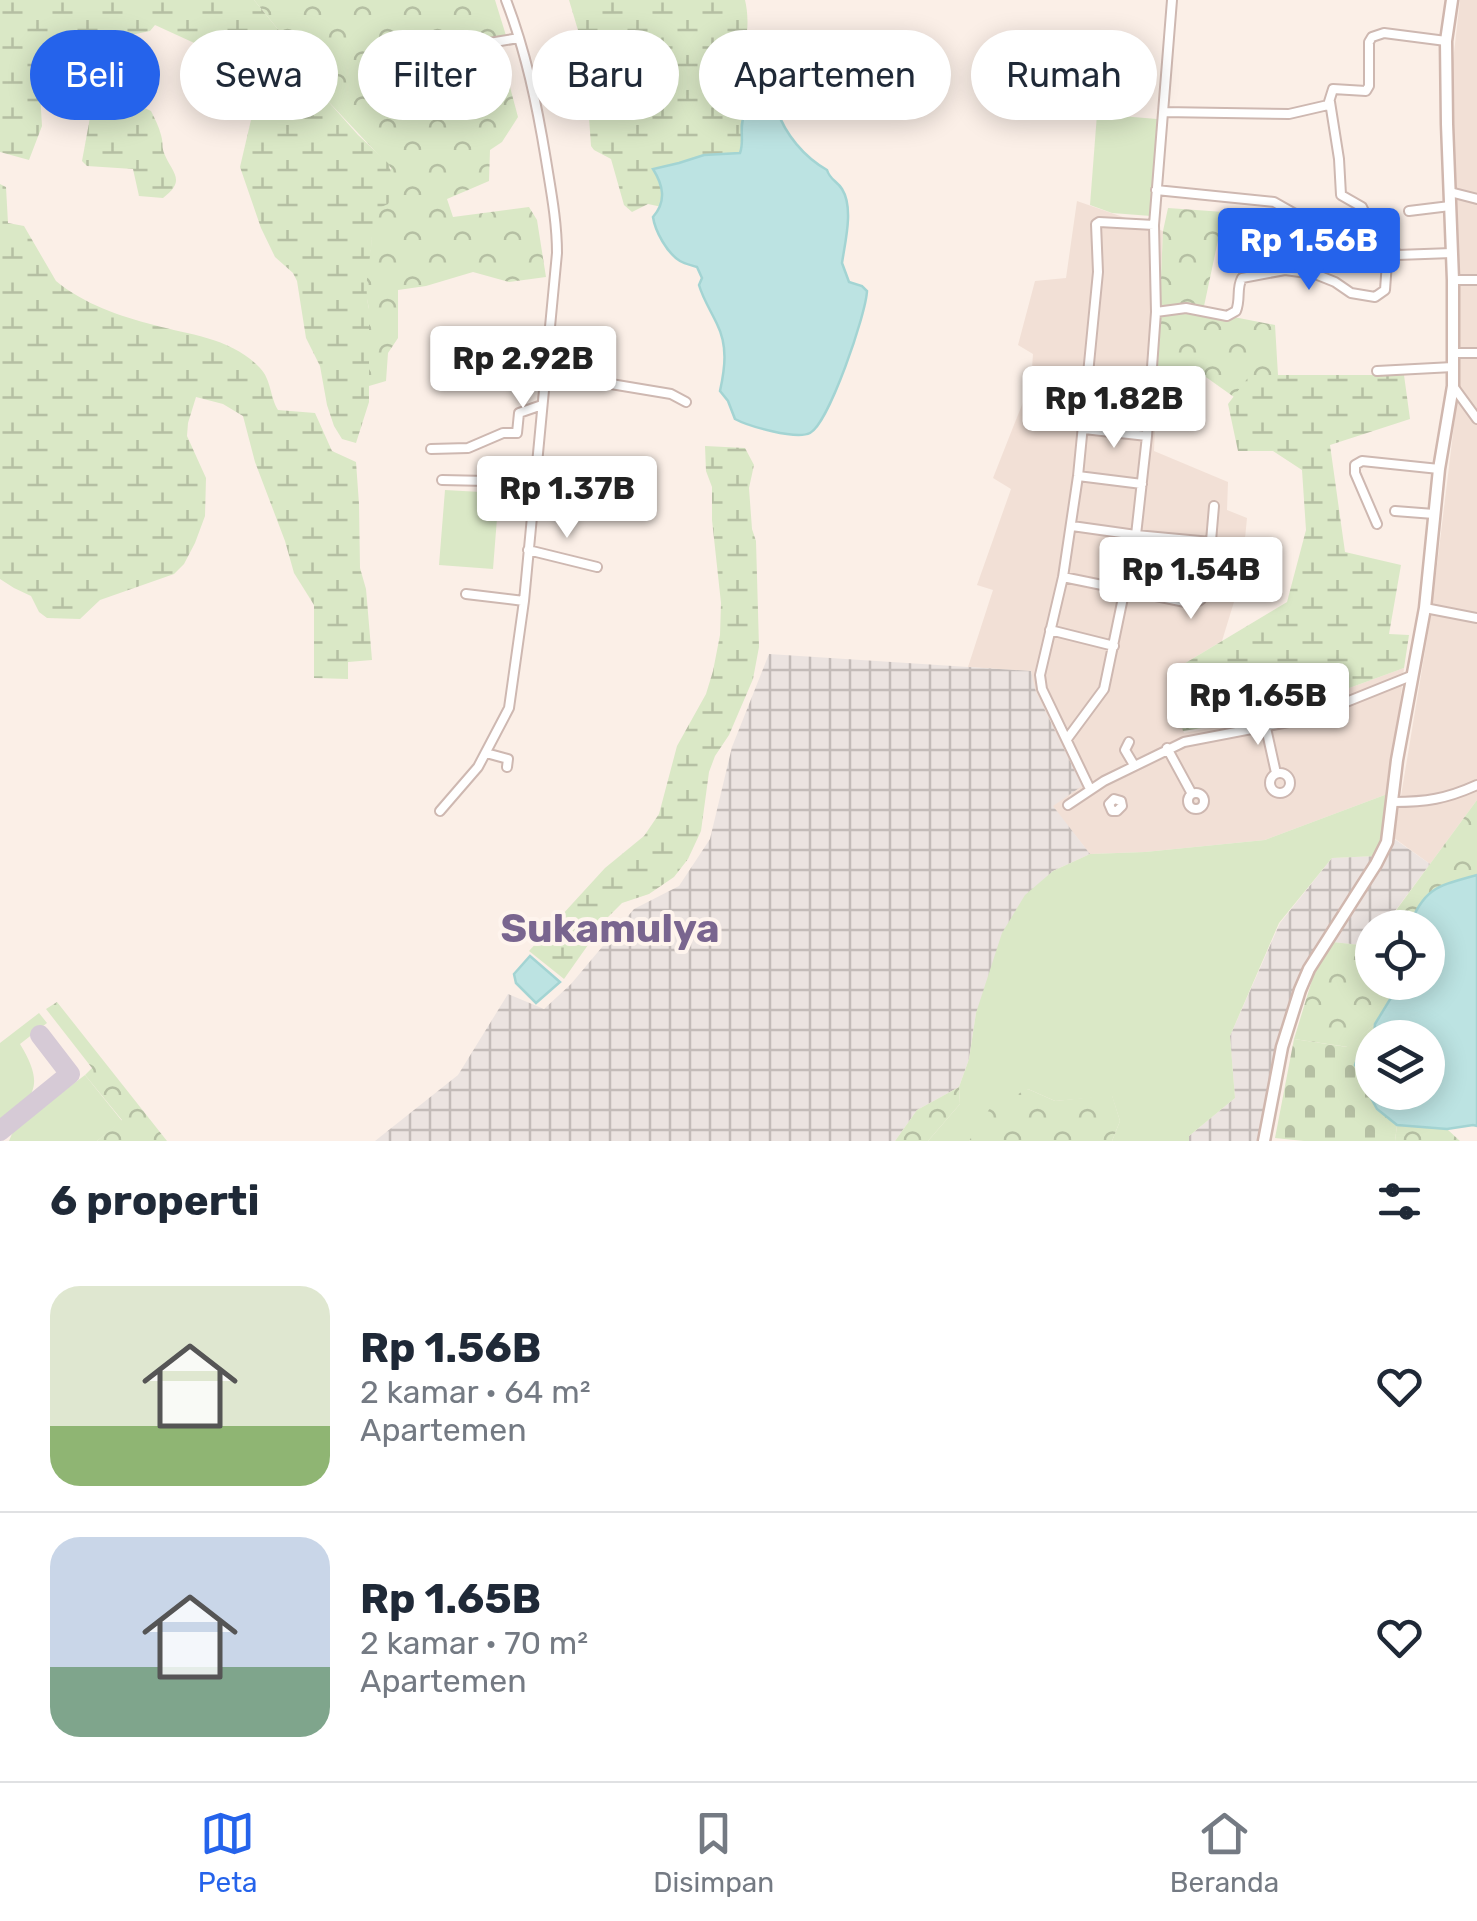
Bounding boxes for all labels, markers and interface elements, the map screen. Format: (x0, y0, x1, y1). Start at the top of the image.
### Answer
chip: Beli (30, 30, 160, 120)
chip: Sewa (180, 30, 338, 120)
chip: Filter (358, 30, 512, 120)
chip: Baru (532, 30, 679, 120)
chip: Apartemen (699, 30, 951, 120)
chip: Rumah (971, 30, 1157, 120)
pin: Rp 1.56B (1206, 208, 1412, 293)
text: Rp 1.56B (1240, 221, 1378, 259)
pin: Rp 2.92B (420, 326, 626, 411)
text: Rp 2.92B (452, 339, 594, 377)
pin: Rp 1.82B (1011, 366, 1217, 451)
text: Rp 1.82B (1045, 379, 1183, 417)
pin: Rp 1.37B (464, 456, 670, 541)
text: Rp 1.37B (499, 469, 635, 507)
pin: Rp 1.54B (1088, 537, 1294, 622)
text: Rp 1.54B (1121, 550, 1261, 588)
pin: Rp 1.65B (1155, 663, 1361, 748)
text: Rp 1.65B (1189, 676, 1327, 714)
district label: Sukamulya (500, 905, 720, 952)
map controls (1355, 910, 1445, 1110)
button: locate (1355, 910, 1445, 1000)
button: layers (1355, 1020, 1445, 1110)
icon: filters (1372, 1174, 1427, 1229)
text: 6 properti (50, 1176, 259, 1226)
text: Rp 1.56B (360, 1323, 541, 1373)
icon: home (130, 1326, 250, 1446)
icon: heart (1372, 1359, 1427, 1414)
text: 2 kamar · 64 m² (360, 1373, 591, 1411)
text: Apartemen (360, 1411, 527, 1449)
text: Rp 1.65B (360, 1574, 541, 1624)
icon: home (130, 1577, 250, 1697)
icon: heart (1372, 1610, 1427, 1665)
text: 2 kamar · 70 m² (360, 1624, 588, 1662)
text: Apartemen (360, 1662, 527, 1700)
tab: Peta (198, 1806, 258, 1899)
tab: Disimpan (653, 1806, 774, 1899)
tab: Beranda (1170, 1806, 1279, 1899)

